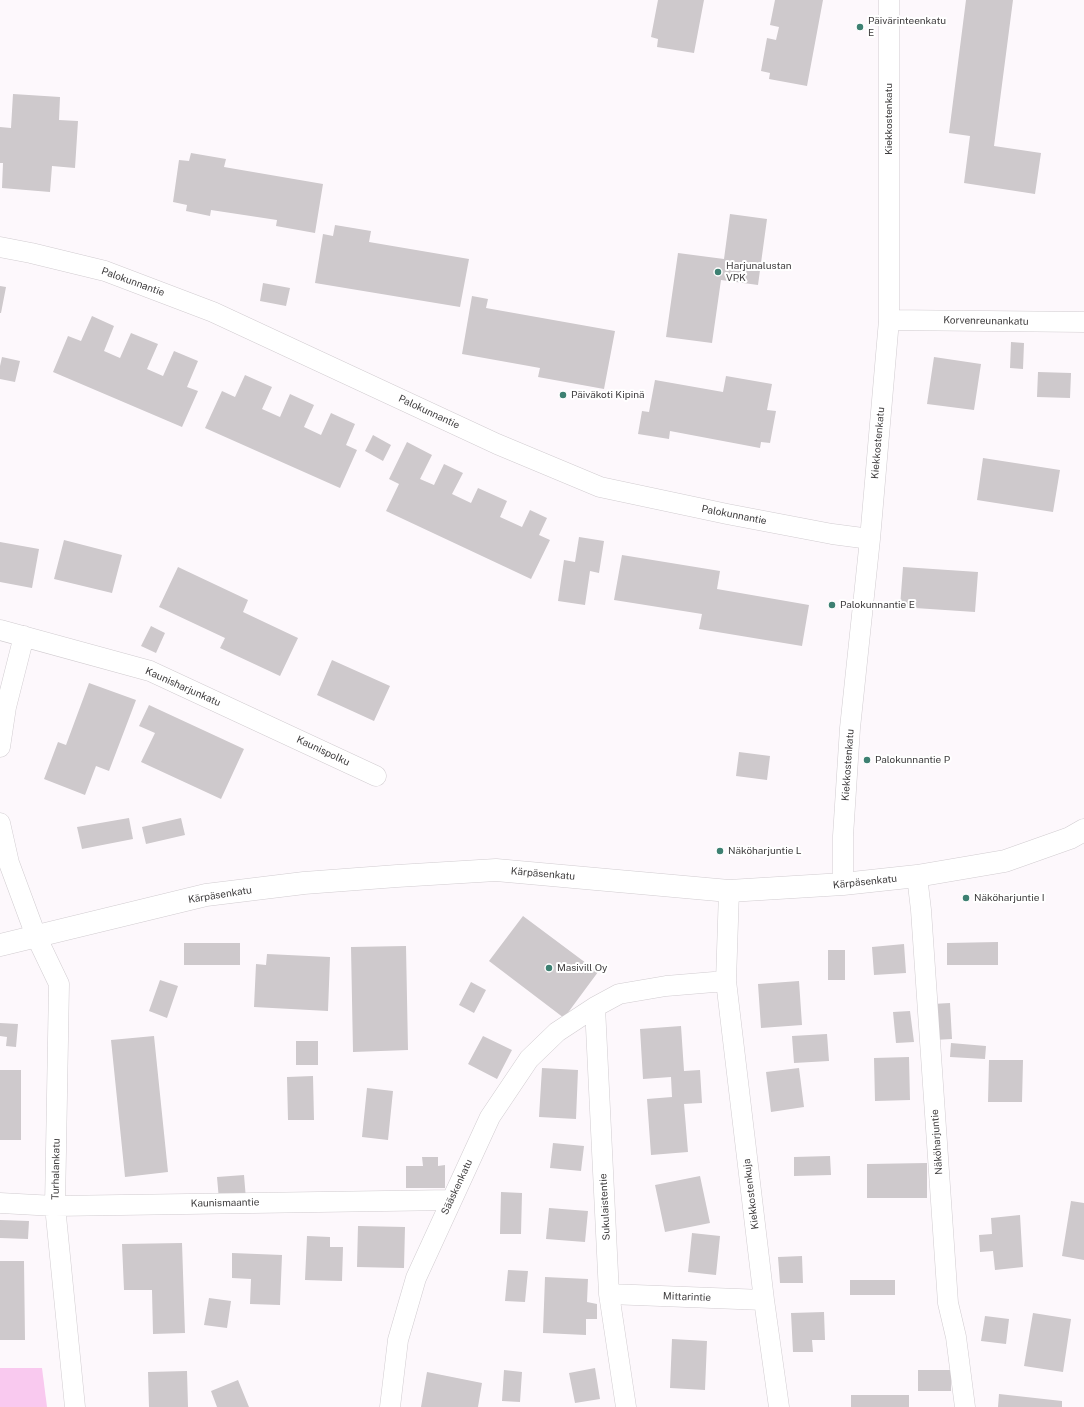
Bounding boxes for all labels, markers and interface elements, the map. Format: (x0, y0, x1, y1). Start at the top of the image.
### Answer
place label: Päivärinteenkatu E (868, 15, 946, 38)
marker: Päivärinteenkatu E (855, 22, 865, 32)
street label: Kiekkostenkatu (883, 83, 895, 155)
place label: Harjunalustan VPK (726, 260, 792, 284)
street label: Palokunnantie (100, 265, 166, 299)
marker: Harjunalustan VPK (713, 267, 723, 277)
street label: Korvenreunankatu (943, 314, 1029, 328)
place label: Päiväkoti Kipinä (571, 389, 644, 401)
marker: Päiväkoti Kipinä (558, 390, 568, 400)
street label: Palokunnantie (396, 393, 462, 431)
street label: Kiekkostenkatu (869, 407, 887, 479)
street label: Palokunnantie (700, 503, 768, 527)
place label: Palokunnantie E (840, 599, 915, 611)
marker: Palokunnantie E (827, 600, 837, 610)
street label: Kaunisharjunkatu (143, 665, 223, 709)
street label: Kiekkostenkatu (839, 729, 857, 801)
street label: Kaunispolku (294, 733, 352, 769)
place label: Palokunnantie P (875, 754, 950, 766)
marker: Palokunnantie P (862, 755, 872, 765)
place label: Näköharjuntie L (728, 845, 802, 857)
marker: Näköharjuntie L (715, 846, 725, 856)
street label: Kärpäsenkatu (510, 865, 576, 883)
street label: Kärpäsenkatu (832, 873, 898, 891)
street label: Kärpäsenkatu (187, 884, 253, 906)
place label: Näköharjuntie I (974, 892, 1045, 904)
marker: Näköharjuntie I (961, 893, 971, 903)
place label: Masivill Oy (557, 962, 607, 974)
marker: Masivill Oy (544, 963, 554, 973)
street label: Näköharjuntie (929, 1109, 945, 1175)
street label: Turhalankatu (49, 1138, 63, 1200)
street label: Sääskenkatu (439, 1157, 475, 1217)
street label: Kiekkostenkuja (741, 1158, 761, 1230)
street label: Sukulaistentie (597, 1173, 613, 1241)
street label: Kaunismaantie (191, 1196, 259, 1210)
street label: Mittarintie (663, 1290, 711, 1304)

